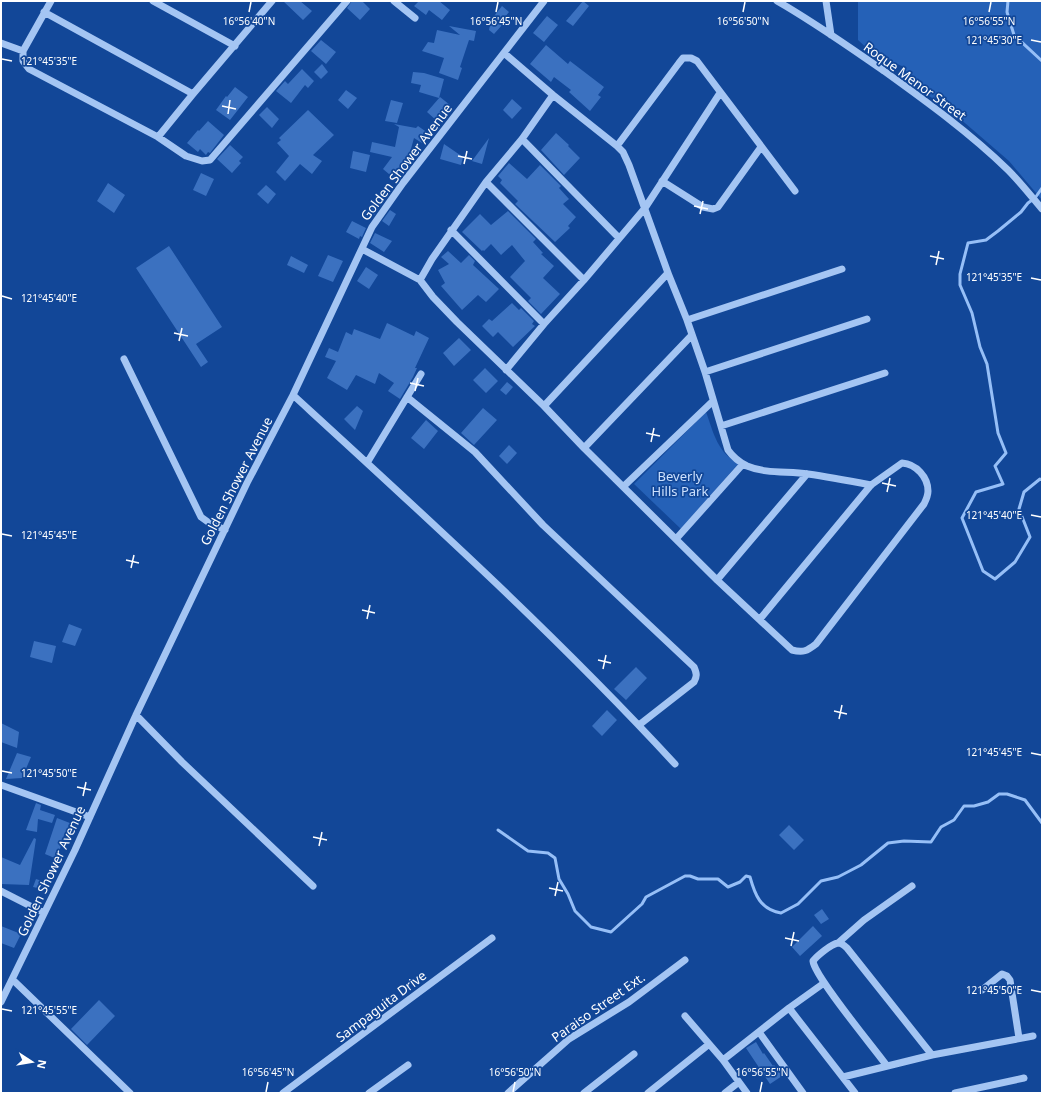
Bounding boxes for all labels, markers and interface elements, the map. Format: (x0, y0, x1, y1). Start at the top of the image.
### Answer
text: 16°56'40"N (223, 14, 275, 28)
text: 16°56'45"N (470, 14, 522, 28)
text: 16°56'50"N (717, 14, 769, 28)
text: 16°56'55"N (963, 14, 1015, 28)
text: 121°45'30"E (966, 33, 1022, 47)
street label: Roque Menor Street (860, 38, 970, 125)
text: 121°45'35"E (21, 54, 77, 68)
street label: Golden Shower Avenue (356, 100, 456, 224)
text: 121°45'35"E (966, 270, 1022, 284)
text: 121°45'40"E (21, 291, 77, 305)
street label: Golden Shower Avenue (196, 414, 276, 548)
park label: Beverly Hills Park (652, 467, 708, 500)
text: 121°45'40"E (966, 508, 1022, 522)
text: 121°45'45"E (21, 528, 77, 542)
text: 121°45'45"E (966, 745, 1022, 759)
text: 121°45'50"E (21, 766, 77, 780)
street label: Golden Shower Avenue (13, 803, 89, 939)
street label: Sampaguita Drive (332, 966, 430, 1046)
street label: Paraiso Street Ext. (548, 968, 648, 1046)
text: 121°45'50"E (966, 983, 1022, 997)
text: 121°45'55"E (21, 1003, 77, 1017)
north arrow (12, 1042, 52, 1082)
text: N (34, 1058, 51, 1070)
text: 16°56'45"N (242, 1065, 294, 1079)
text: 16°56'50"N (489, 1065, 541, 1079)
text: 16°56'55"N (736, 1065, 788, 1079)

